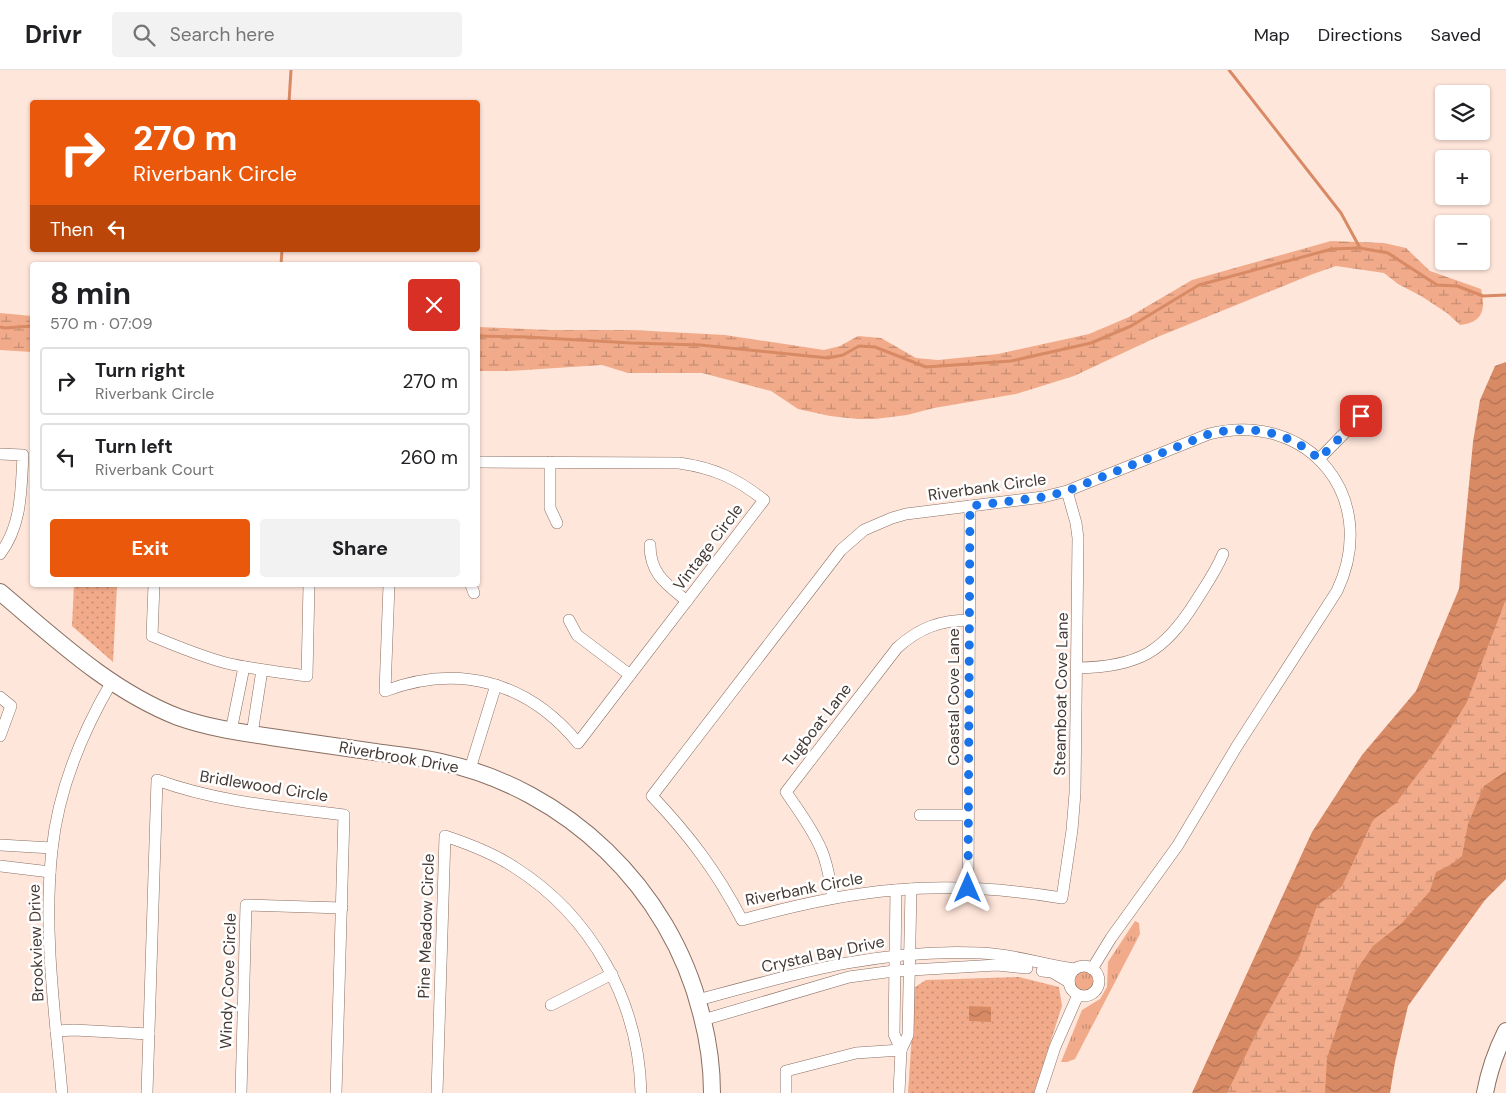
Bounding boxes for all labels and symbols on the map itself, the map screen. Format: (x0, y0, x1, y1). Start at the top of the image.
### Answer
pin (1340, 395, 1382, 437)
street label: Riverbank Circle (926, 468, 1048, 506)
street label: Vintage Circle (668, 499, 748, 595)
street label: Steamboat Cove Lane (1049, 612, 1073, 776)
street label: Coastal Cove Lane (943, 628, 964, 766)
street label: Tugboat Lane (778, 679, 856, 771)
street label: Riverbrook Drive (337, 736, 461, 778)
street label: Bridlewood Circle (198, 765, 330, 807)
street label: Pine Meadow Circle (413, 853, 439, 999)
position arrow (941, 861, 993, 913)
street label: Riverbank Circle (743, 867, 865, 911)
street label: Brookview Drive (23, 884, 49, 1002)
street label: Windy Cove Circle (215, 912, 241, 1050)
street label: Crystal Bay Drive (759, 931, 887, 977)

